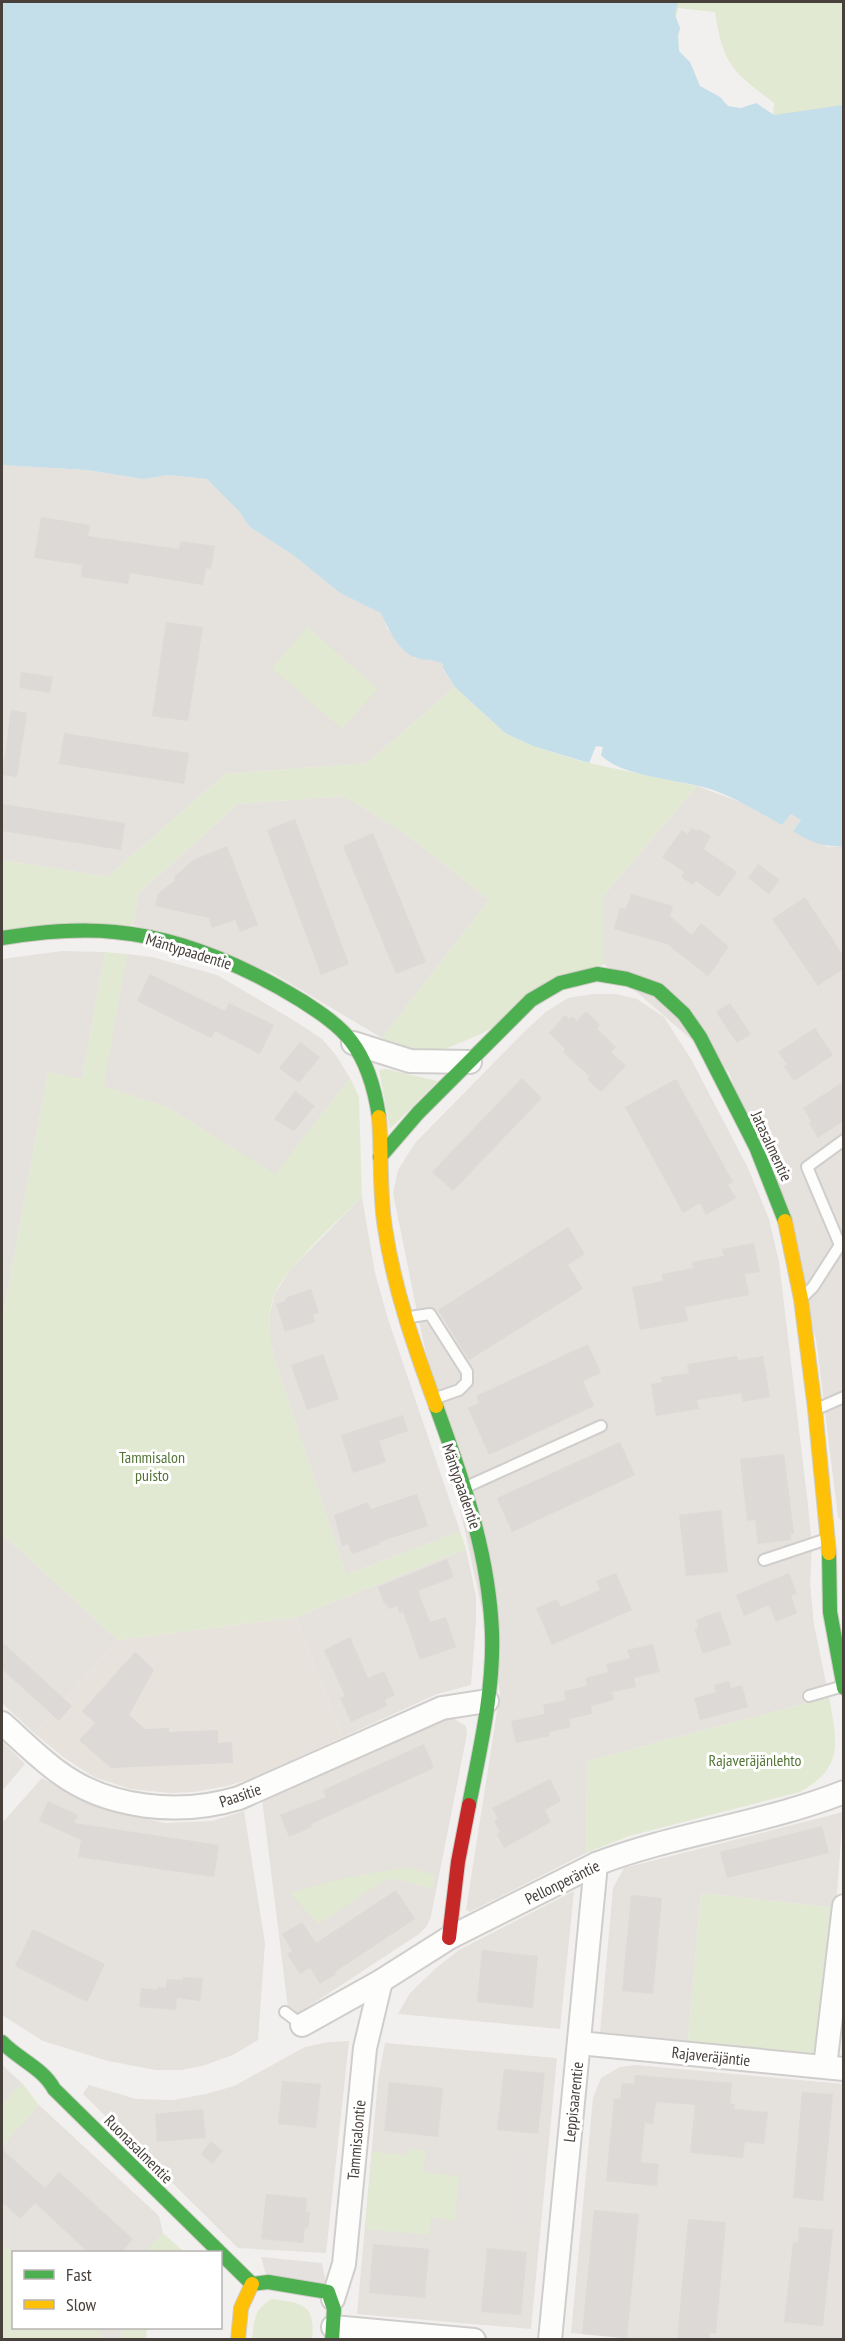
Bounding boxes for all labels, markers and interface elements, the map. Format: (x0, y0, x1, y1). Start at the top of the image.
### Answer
street label: Mäntypaadentie (144, 928, 234, 974)
street label: Jatasalmentie (747, 1107, 797, 1184)
street label: Mäntypaadentie (438, 1441, 486, 1531)
park label: Tammisalon puisto (119, 1447, 185, 1485)
park label: Rajaveräjänlehto (709, 1750, 802, 1770)
street label: Paasitie (216, 1779, 264, 1811)
street label: Pellonperäntie (521, 1855, 603, 1909)
street label: Rajaveräjäntie (671, 2042, 751, 2070)
street label: Leppisaarentie (559, 2061, 587, 2143)
street label: Tammisalontie (343, 2099, 369, 2181)
street label: Ruonasalmentie (100, 2110, 178, 2188)
legend (12, 2251, 222, 2329)
text: Fast (66, 2263, 92, 2286)
text: Slow (66, 2293, 97, 2316)

